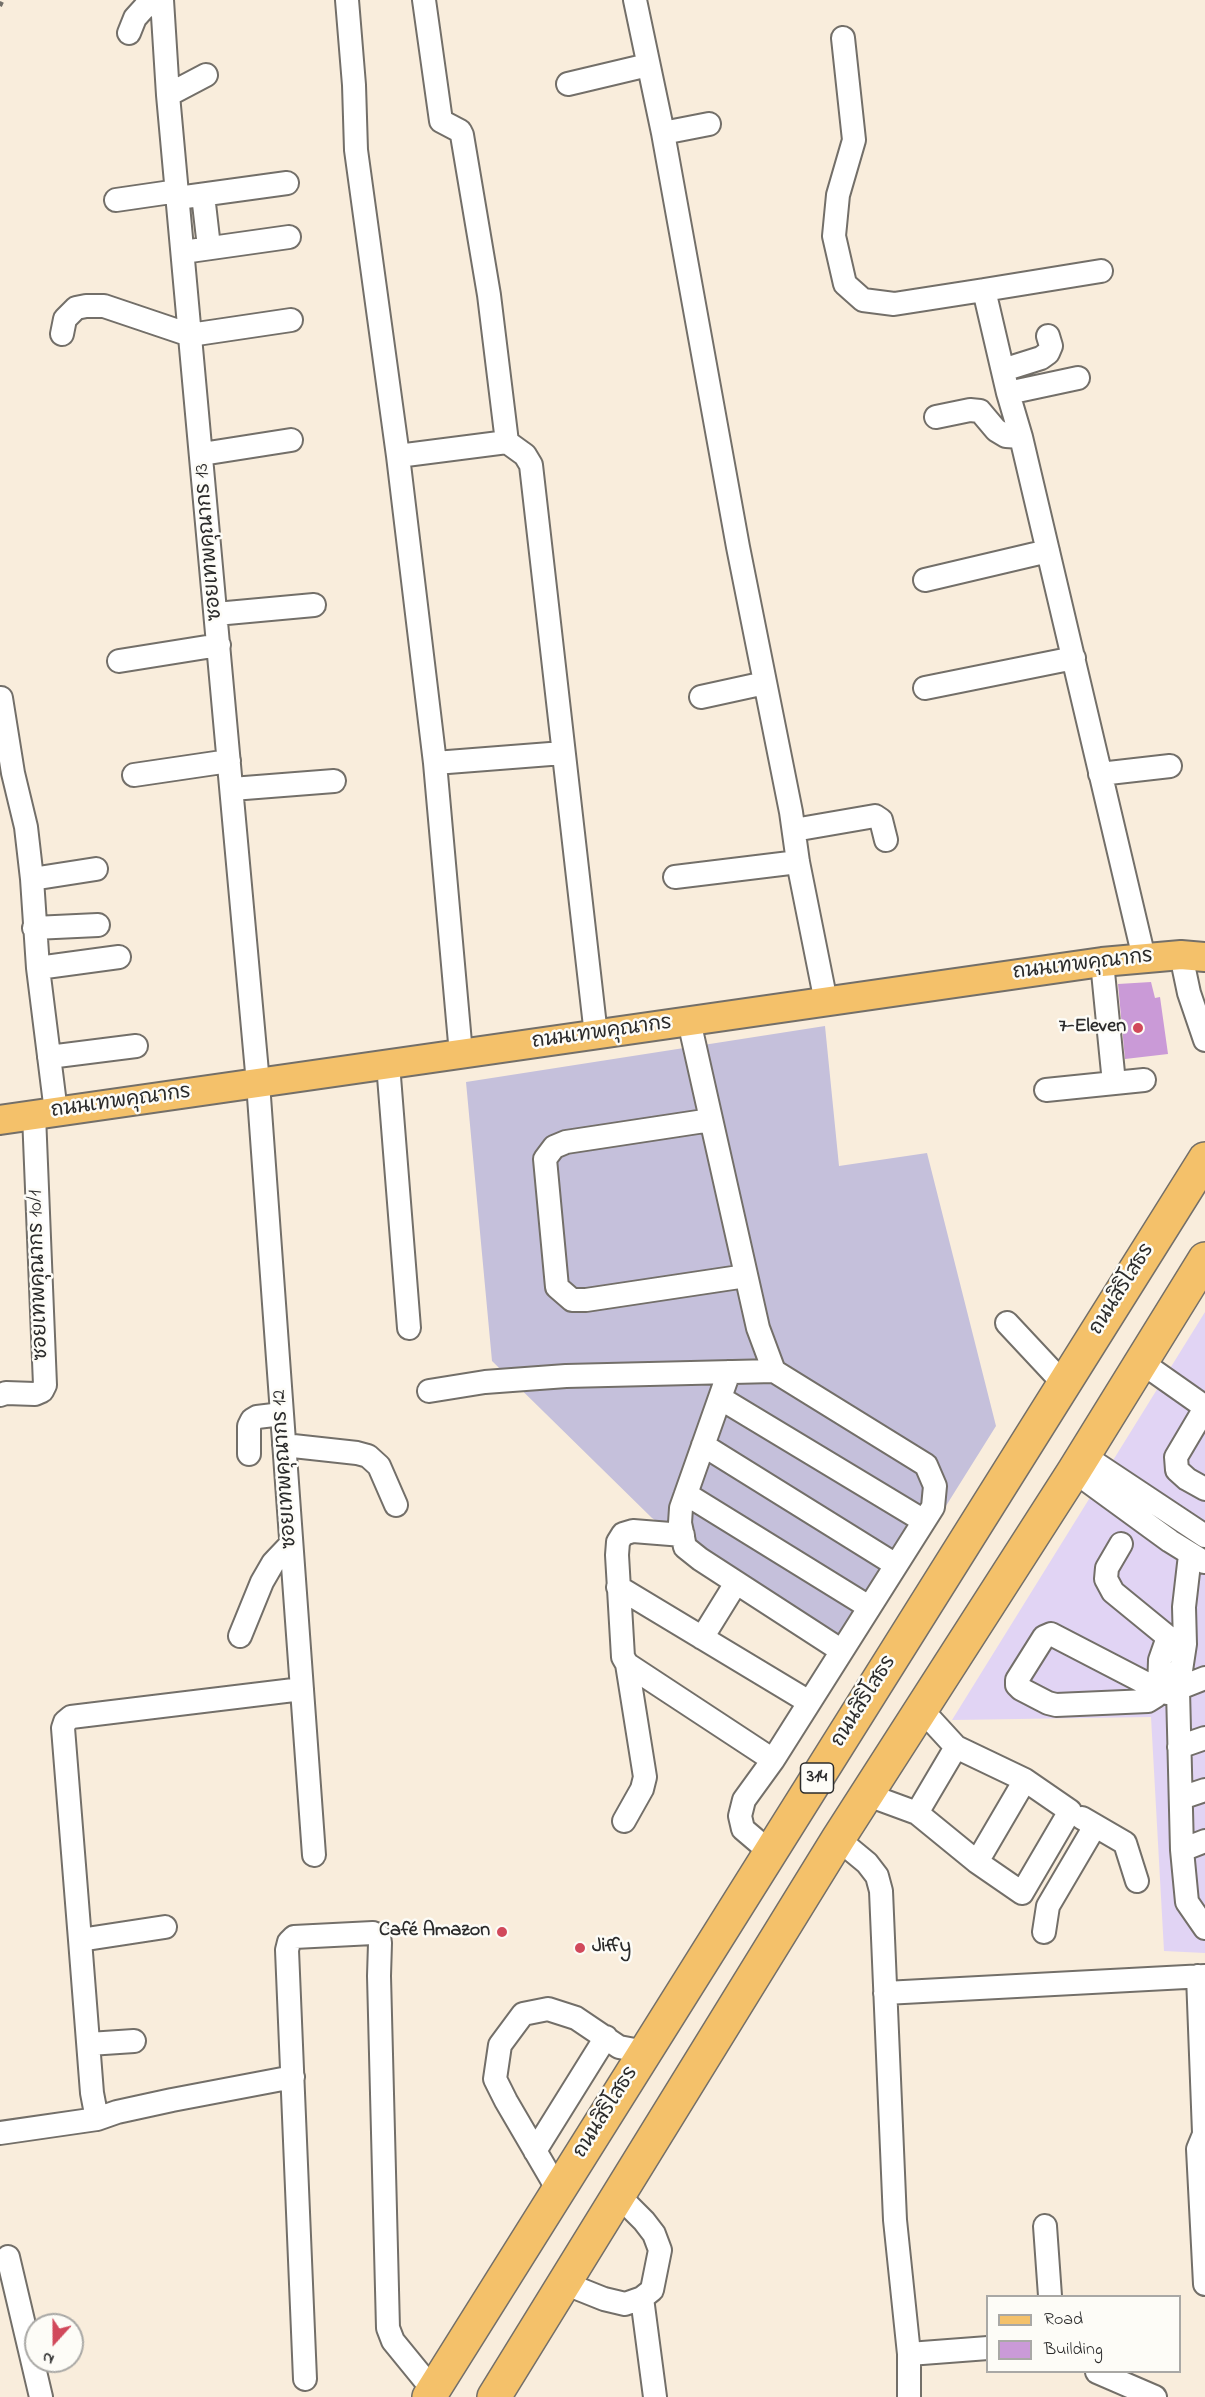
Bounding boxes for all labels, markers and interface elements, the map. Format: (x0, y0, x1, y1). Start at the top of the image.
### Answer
street label: ซอยเทพคุณากร 13 (191, 462, 229, 622)
street label: ถนนเทพคุณากร (1012, 946, 1154, 986)
street label: ถนนเทพคุณากร (531, 1012, 673, 1056)
place label: 7-Eleven (1059, 1016, 1126, 1040)
marker: 7-Eleven (1131, 1021, 1145, 1035)
street label: ถนนเทพคุณากร (50, 1081, 192, 1125)
street label: ซอยเทพคุณากร 10/1 (25, 1189, 55, 1361)
street label: ถนนสิริโสธร (1086, 1240, 1160, 1340)
street label: ซอยเทพคุณากร 12 (268, 1389, 304, 1549)
street label: ถนนสิริโสธร (828, 1652, 902, 1752)
road number: 314 (800, 1763, 834, 1793)
place label: Café Amazon (379, 1920, 490, 1944)
marker: Café Amazon (495, 1925, 509, 1939)
place label: Jiffy (592, 1936, 631, 1960)
marker: Jiffy (573, 1941, 587, 1955)
street label: ถนนสิริโสธร (570, 2063, 644, 2163)
legend (986, 2295, 1181, 2373)
text: Road (1044, 2307, 1083, 2333)
north arrow (24, 2313, 84, 2373)
text: Building (1044, 2337, 1103, 2363)
text: N (39, 2345, 58, 2371)

